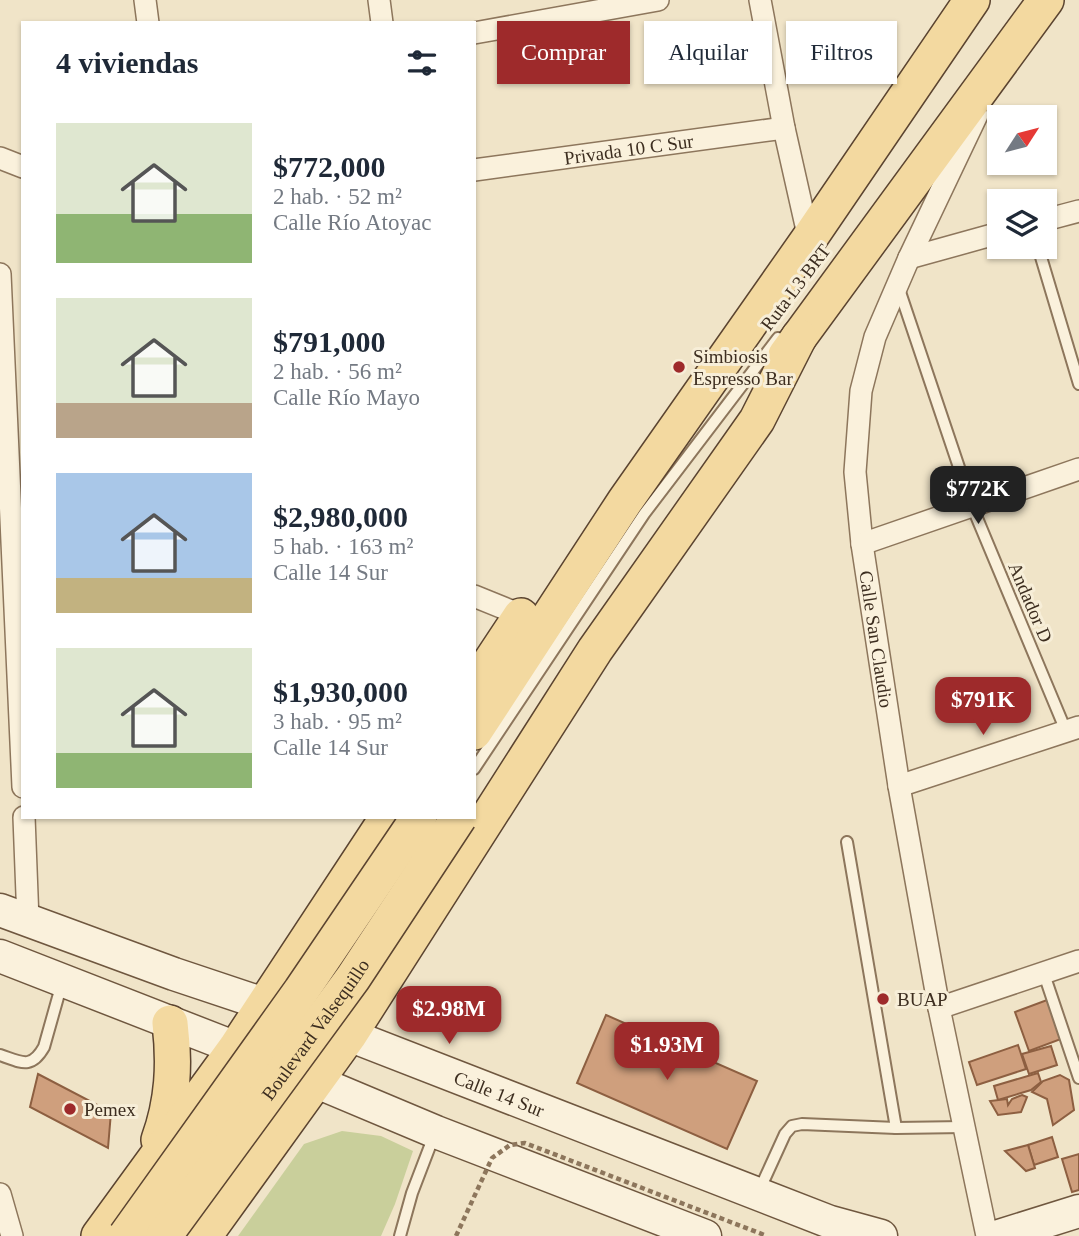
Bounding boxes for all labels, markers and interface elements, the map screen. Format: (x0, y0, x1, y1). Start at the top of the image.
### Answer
chip: Comprar (497, 21, 630, 84)
chip: Alquilar (644, 21, 772, 84)
chip: Filtros (786, 21, 897, 84)
icon: filters (403, 44, 441, 82)
text: 4 viviendas (56, 46, 199, 79)
north arrow (987, 105, 1057, 175)
map controls (987, 105, 1057, 259)
street label: Privada 10 C Sur (563, 130, 695, 169)
text: $772,000 (273, 150, 386, 183)
icon: home (112, 151, 196, 235)
text: 2 hab. · 52 m² (273, 184, 402, 209)
button: layers (987, 189, 1057, 259)
text: Calle Río Atoyac (273, 210, 431, 235)
street label: Ruta L3 BRT (756, 240, 835, 334)
text: $791,000 (273, 325, 386, 358)
icon: home (112, 326, 196, 410)
place label: Simbiosis Espresso Bar (693, 346, 793, 389)
text: 2 hab. · 56 m² (273, 359, 402, 384)
marker: Simbiosis Espresso Bar (671, 359, 687, 375)
text: Calle Río Mayo (273, 385, 420, 410)
pin: $772K (929, 466, 1027, 526)
text: $772K (946, 476, 1010, 501)
text: $2,980,000 (273, 500, 408, 533)
icon: home (112, 501, 196, 585)
text: 5 hab. · 163 m² (273, 534, 413, 559)
street label: Andador D (1004, 559, 1057, 645)
text: Calle 14 Sur (273, 560, 388, 585)
street label: Calle San Claudio (855, 569, 897, 709)
text: $1,930,000 (273, 675, 408, 708)
icon: home (112, 676, 196, 760)
pin: $791K (934, 678, 1032, 737)
text: $791K (951, 687, 1015, 712)
text: 3 hab. · 95 m² (273, 709, 402, 734)
text: Calle 14 Sur (273, 735, 388, 760)
street label: Boulevard Valsequillo (257, 955, 374, 1104)
pin: $2.98M (392, 986, 506, 1046)
place label: BUAP (897, 989, 948, 1010)
marker: BUAP (875, 991, 891, 1007)
text: $2.98M (412, 996, 486, 1021)
pin: $1.93M (610, 1023, 724, 1082)
text: $1.93M (630, 1032, 704, 1057)
street label: Calle 14 Sur (451, 1067, 548, 1121)
place label: Pemex (84, 1099, 136, 1120)
marker: Pemex (62, 1101, 78, 1117)

